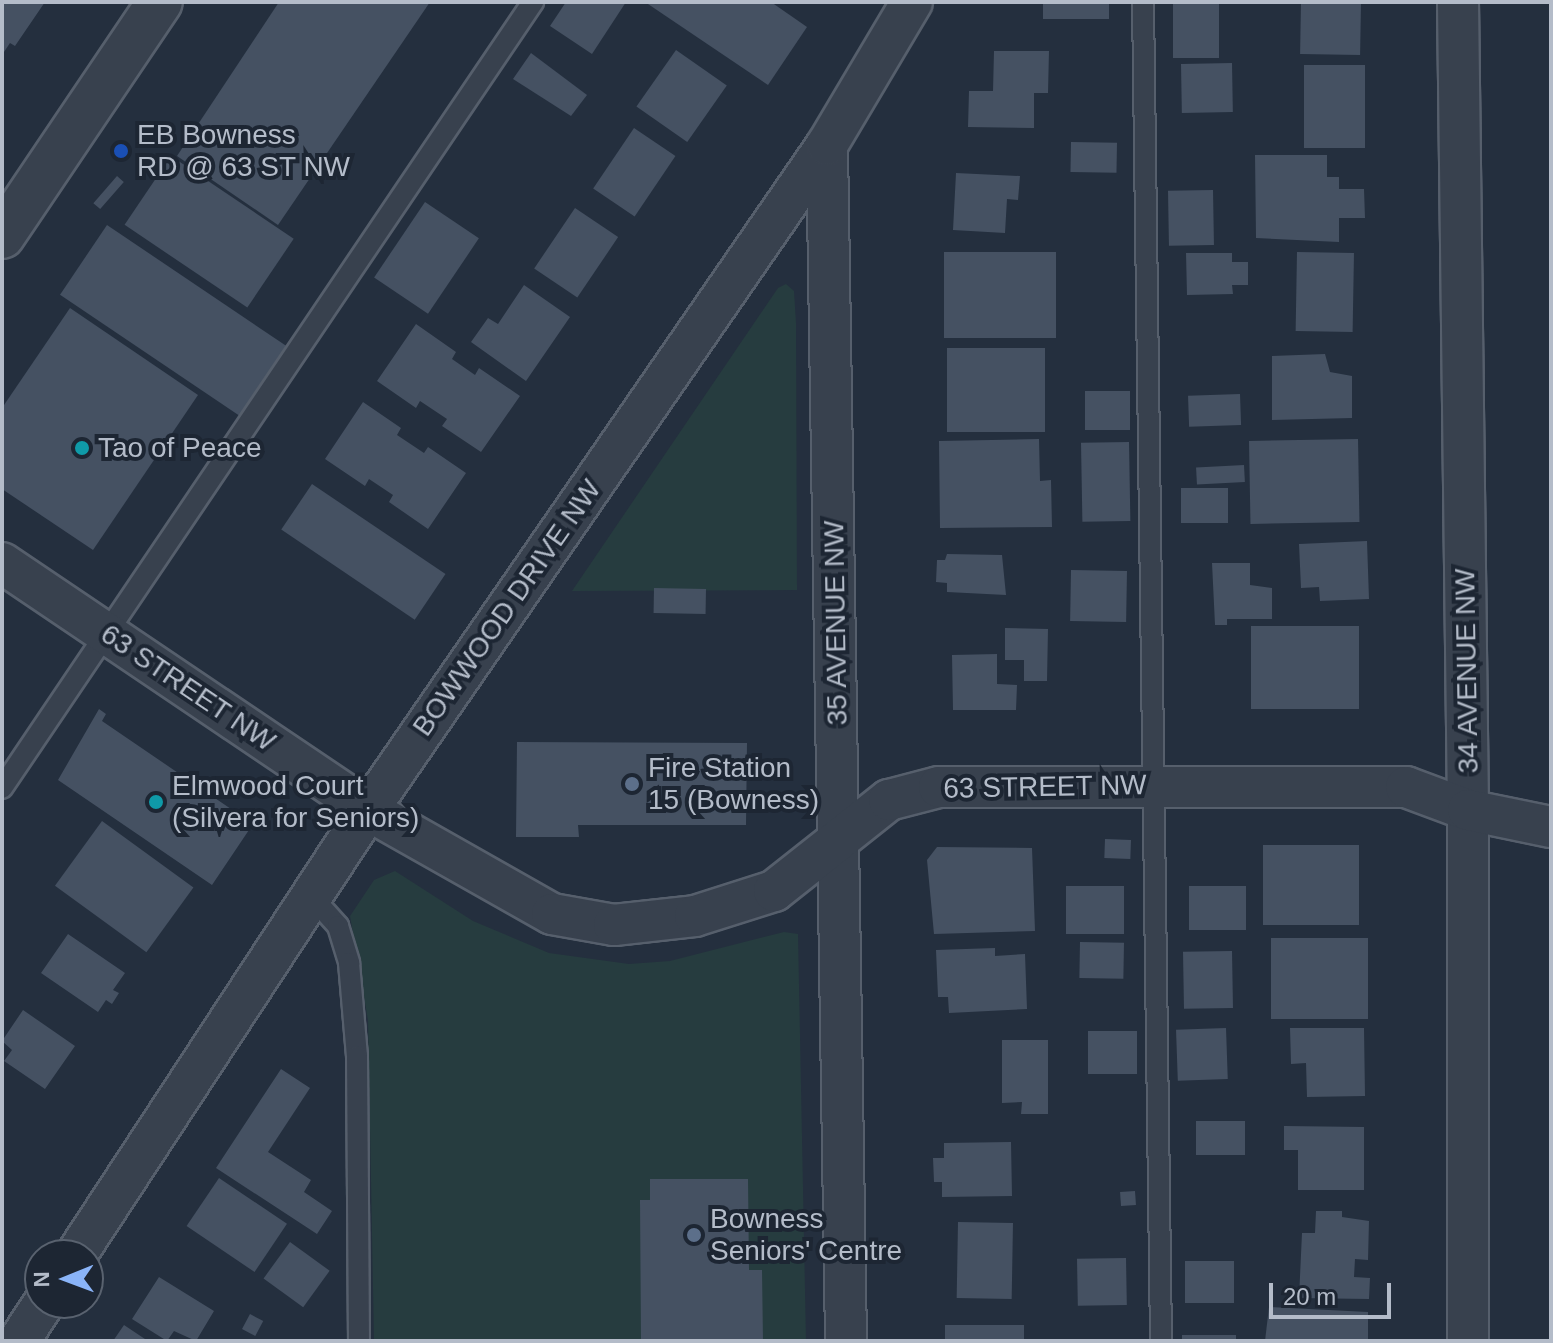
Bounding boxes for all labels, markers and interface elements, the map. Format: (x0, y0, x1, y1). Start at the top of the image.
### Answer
place label: EB Bowness RD @ 63 ST NW (137, 118, 351, 184)
marker: EB Bowness RD @ 63 ST NW (112, 142, 130, 160)
place label: Tao of Peace (98, 431, 261, 465)
marker: Tao of Peace (73, 439, 91, 457)
street label: BOWWOOD DRIVE NW (406, 473, 608, 743)
street label: 35 AVENUE NW (817, 520, 855, 726)
street label: 34 AVENUE NW (1448, 568, 1486, 774)
street label: 63 STREET NW (94, 617, 282, 759)
place label: Fire Station 15 (Bowness) (648, 751, 819, 817)
street label: 63 STREET NW (943, 768, 1147, 806)
place label: Elmwood Court (Silvera for Seniors) (172, 769, 419, 835)
marker: Fire Station 15 (Bowness) (623, 775, 641, 793)
marker: Elmwood Court (Silvera for Seniors) (147, 793, 165, 811)
place label: Bowness Seniors' Centre (710, 1202, 902, 1268)
marker: Bowness Seniors' Centre (685, 1226, 703, 1244)
north arrow (24, 1239, 104, 1319)
scale bar (1273, 1267, 1395, 1317)
text: N (29, 1271, 54, 1288)
text: 20 m (1283, 1283, 1336, 1310)

